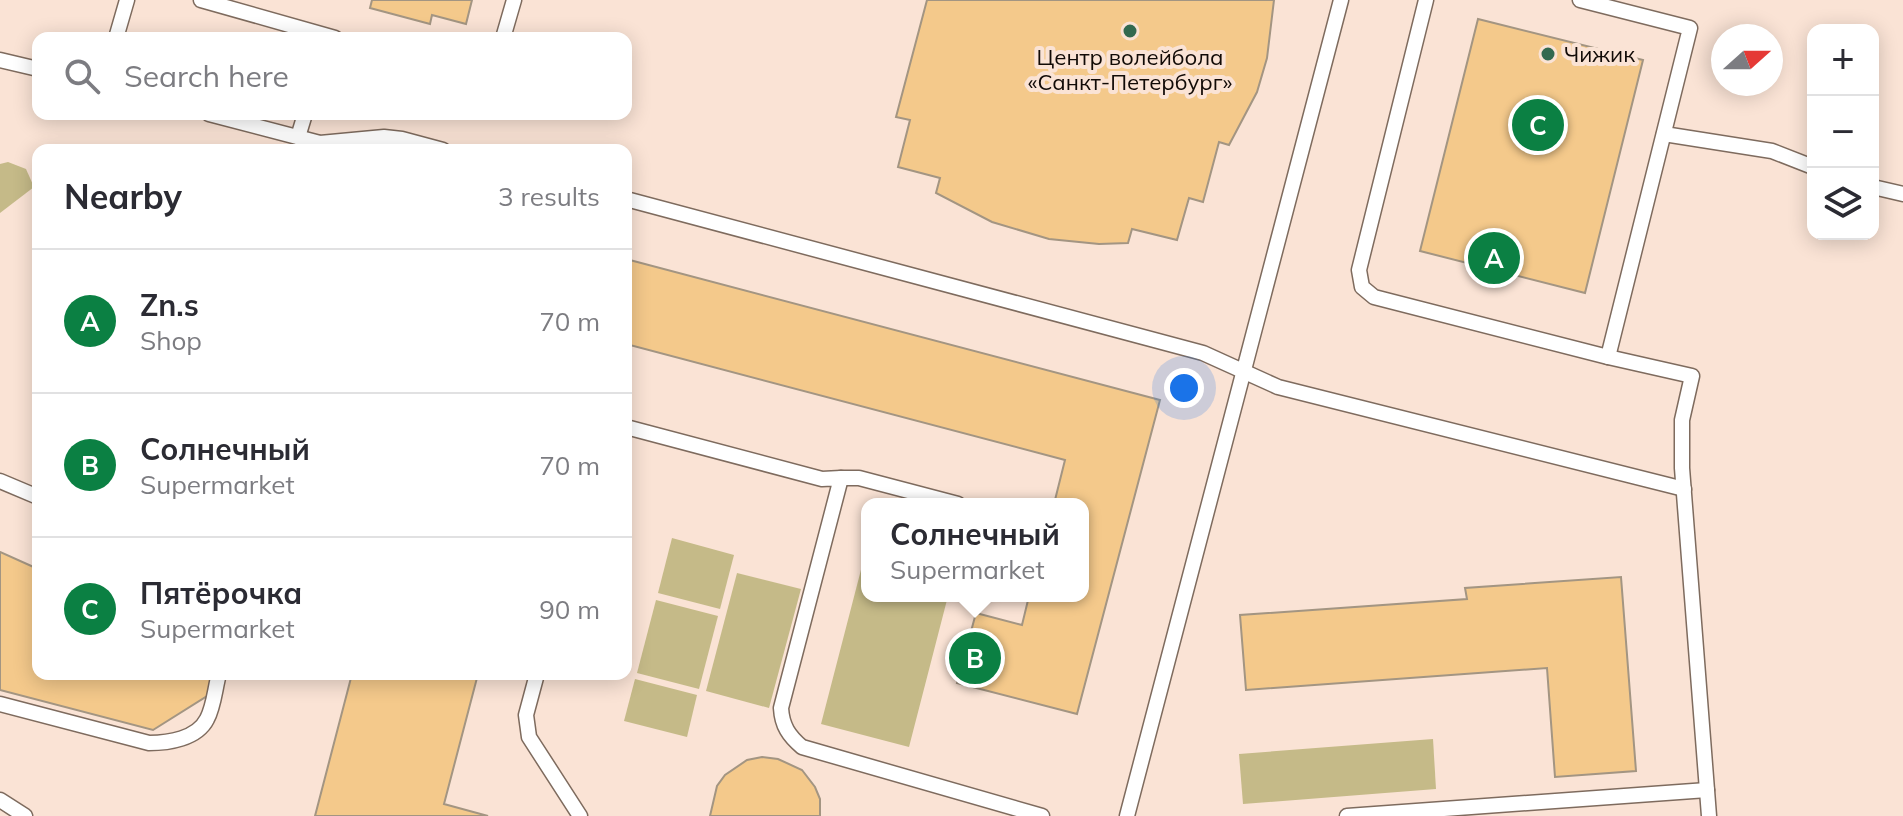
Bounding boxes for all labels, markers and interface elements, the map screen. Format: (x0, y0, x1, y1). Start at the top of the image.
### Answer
marker: Центр волейбола «Санкт-Петербург» (1121, 22, 1139, 40)
north arrow (1711, 24, 1783, 96)
map controls (1807, 24, 1879, 240)
button: + (1807, 24, 1879, 96)
search box (32, 32, 632, 120)
place label: Чижик (1564, 40, 1635, 68)
place label: Центр волейбола «Санкт-Петербург» (1028, 43, 1233, 96)
marker: Чижик (1539, 45, 1557, 63)
icon: search (60, 54, 104, 98)
text: Search here (124, 57, 289, 95)
pin: C (1512, 95, 1564, 155)
button: − (1807, 96, 1879, 168)
button: layers (1807, 168, 1879, 240)
text: Nearby (64, 175, 182, 218)
text: 3 results (498, 180, 600, 213)
pin: A (1468, 228, 1520, 288)
text: Zn.s (140, 286, 199, 324)
text: A (80, 305, 100, 338)
text: 70 m (539, 305, 600, 338)
text: Shop (140, 324, 202, 357)
your location (1164, 368, 1204, 408)
text: Солнечный (140, 430, 310, 468)
text: B (81, 449, 99, 482)
text: 70 m (539, 449, 600, 482)
text: Supermarket (140, 468, 295, 501)
popup (861, 498, 1089, 602)
text: Солнечный (890, 515, 1060, 553)
text: Supermarket (890, 553, 1045, 586)
text: Пятёрочка (140, 574, 302, 612)
text: C (81, 593, 99, 626)
text: 90 m (539, 593, 600, 626)
text: Supermarket (140, 612, 295, 645)
pin: B (949, 628, 1001, 688)

